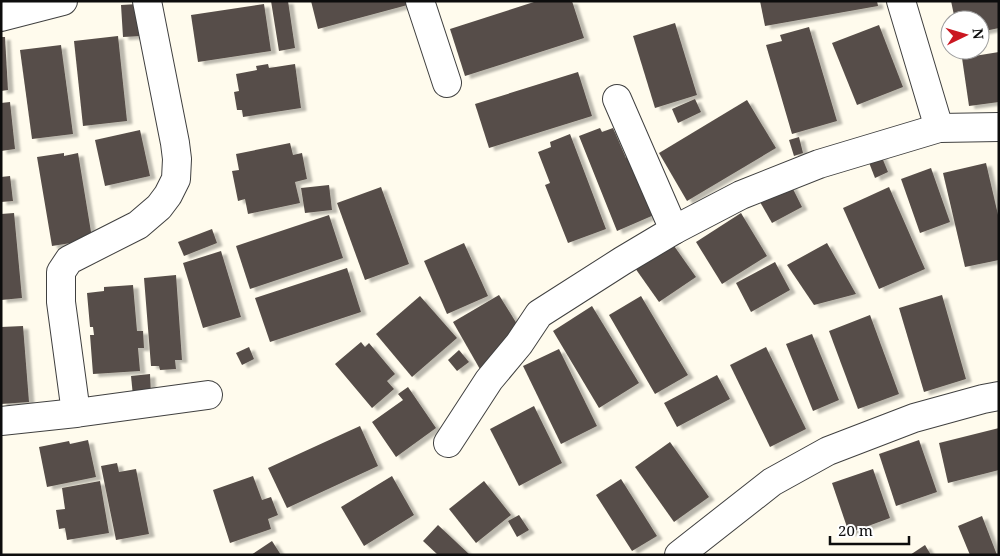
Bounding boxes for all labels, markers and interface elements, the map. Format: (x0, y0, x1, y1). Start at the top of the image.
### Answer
north arrow (940, 10, 990, 60)
text: N (969, 27, 988, 40)
scale bar (830, 514, 909, 546)
text: 20 m (838, 520, 873, 540)

